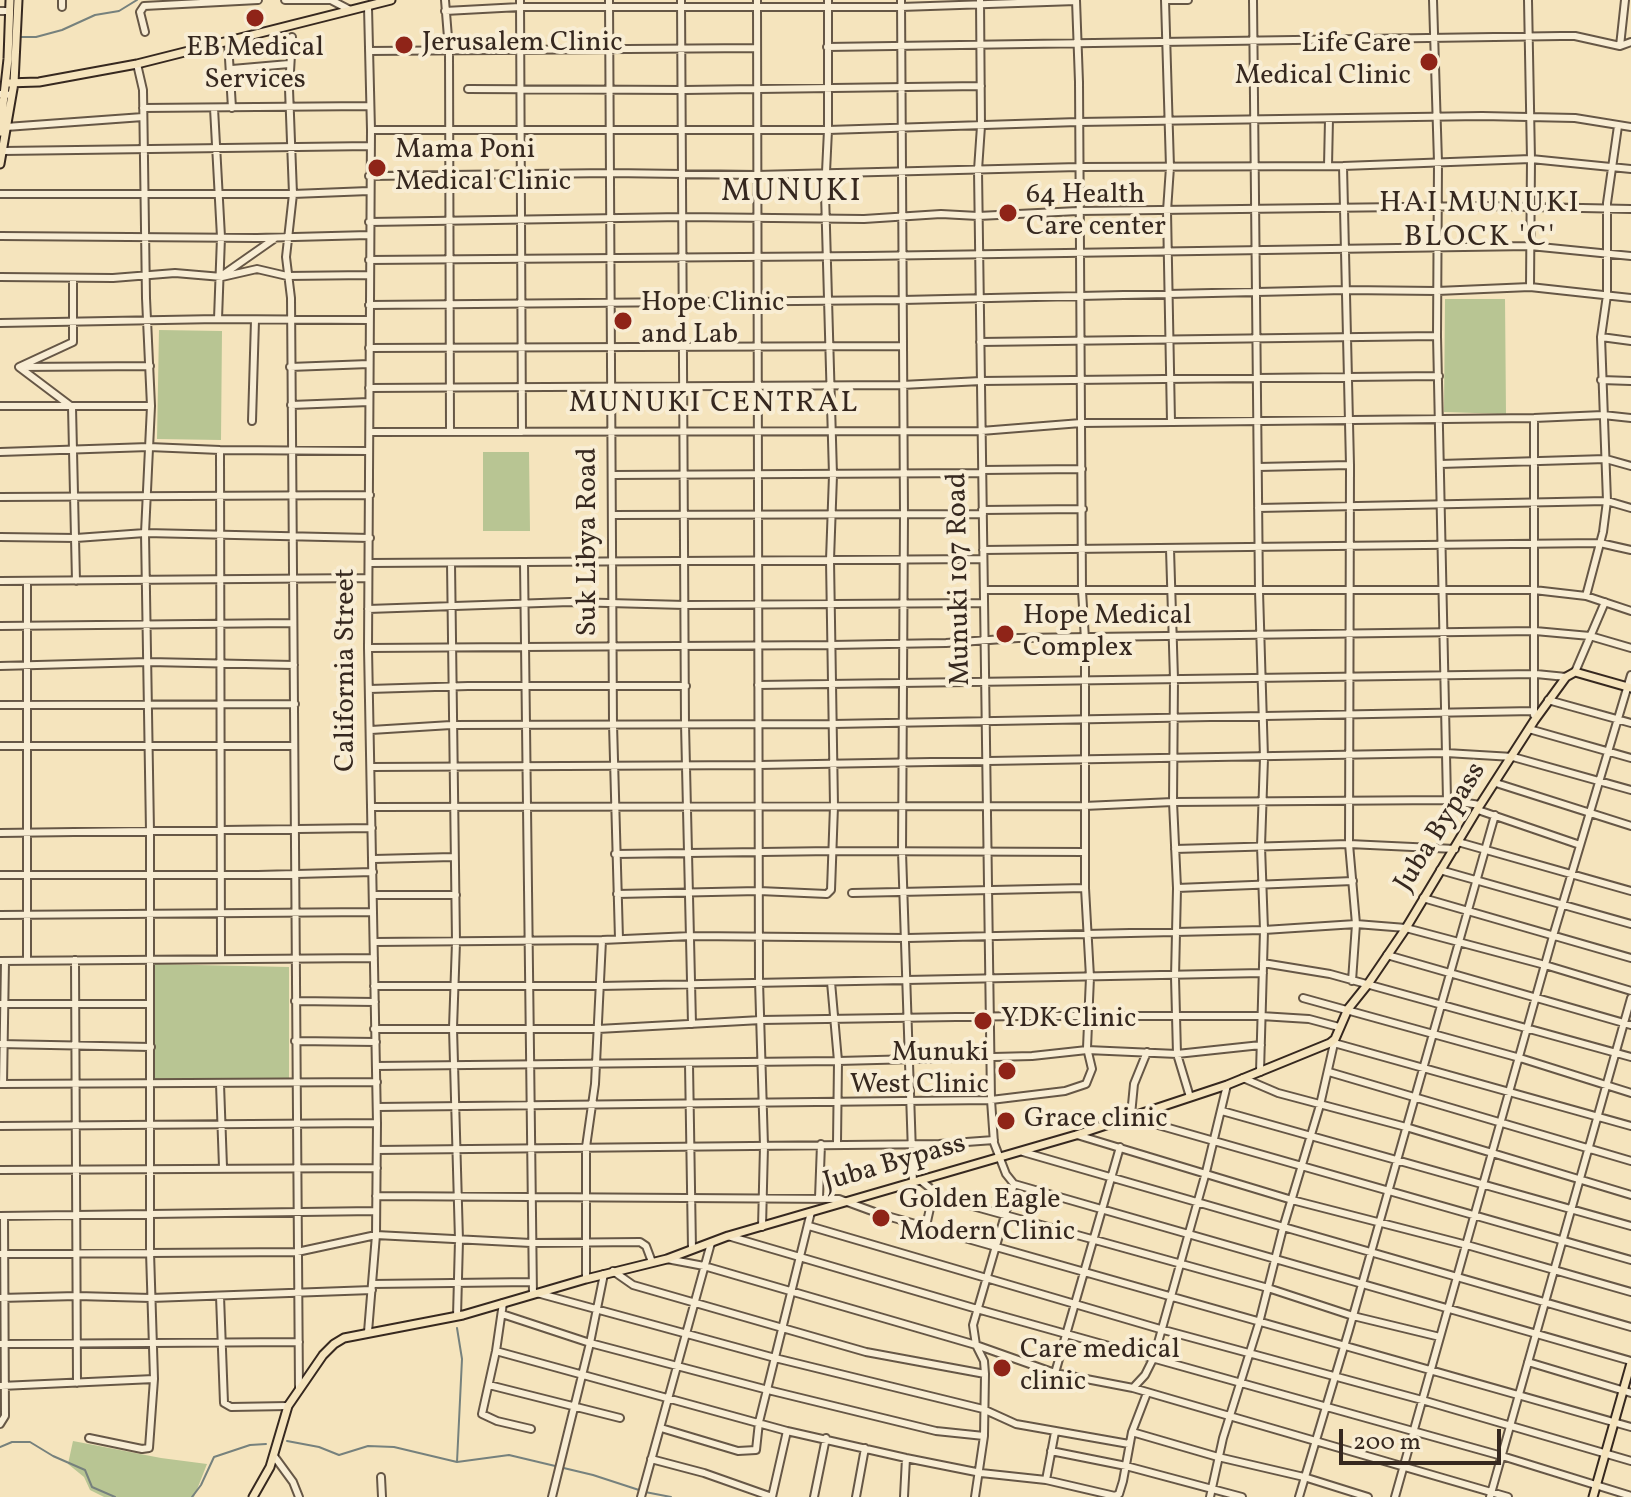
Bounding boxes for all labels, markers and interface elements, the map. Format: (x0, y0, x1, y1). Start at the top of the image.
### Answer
marker: EB Medical Services (244, 7, 266, 29)
place label: Jerusalem Clinic (422, 28, 623, 62)
place label: Life Care Medical Clinic (1235, 29, 1411, 95)
place label: EB Medical Services (186, 33, 324, 99)
marker: Jerusalem Clinic (393, 34, 415, 56)
marker: Life Care Medical Clinic (1418, 51, 1440, 73)
place label: Mama Poni Medical Clinic (395, 135, 571, 201)
marker: Mama Poni Medical Clinic (366, 157, 388, 179)
district label: MUNUKI (721, 175, 863, 213)
place label: 64 Health Care center (1026, 180, 1166, 246)
district label: HAI MUNUKI BLOCK 'C' (1379, 187, 1581, 258)
marker: 64 Health Care center (997, 202, 1019, 224)
place label: Hope Clinic and Lab (641, 288, 785, 354)
marker: Hope Clinic and Lab (612, 310, 634, 332)
district label: MUNUKI CENTRAL (569, 387, 859, 423)
street label: Suk Libya Road (573, 447, 607, 637)
street label: Munuki 107 Road (942, 472, 980, 686)
street label: California Street (331, 568, 365, 772)
place label: Hope Medical Complex (1023, 601, 1192, 667)
marker: Hope Medical Complex (994, 623, 1016, 645)
street label: Juba Bypass (1389, 757, 1495, 899)
place label: YDK Clinic (1001, 1004, 1136, 1038)
marker: YDK Clinic (972, 1010, 994, 1032)
place label: Munuki West Clinic (850, 1038, 989, 1104)
marker: Munuki West Clinic (996, 1060, 1018, 1082)
place label: Grace clinic (1024, 1104, 1168, 1138)
marker: Grace clinic (995, 1110, 1017, 1132)
street label: Juba Bypass (820, 1129, 970, 1201)
place label: Golden Eagle Modern Clinic (899, 1185, 1075, 1251)
marker: Golden Eagle Modern Clinic (870, 1207, 892, 1229)
place label: Care medical clinic (1020, 1335, 1180, 1401)
marker: Care medical clinic (991, 1357, 1013, 1379)
scale bar (1343, 1413, 1505, 1463)
text: 200 m (1353, 1426, 1421, 1460)

